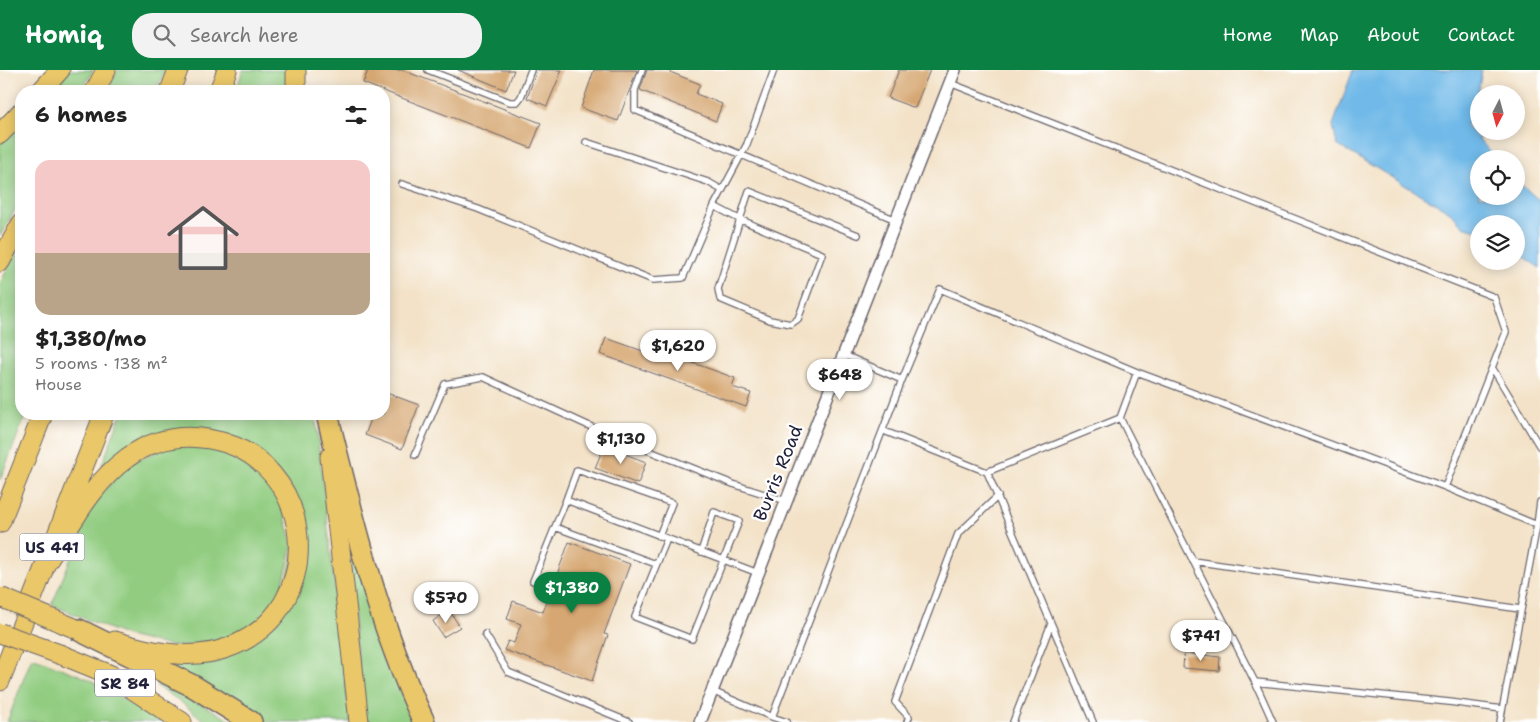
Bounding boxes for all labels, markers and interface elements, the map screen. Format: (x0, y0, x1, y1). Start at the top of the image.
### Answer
search box (132, 13, 482, 58)
text: Homiq (25, 19, 102, 51)
icon: search (150, 21, 178, 49)
text: Search here (190, 23, 299, 48)
text: Home (1223, 23, 1272, 47)
text: Map (1300, 23, 1339, 47)
text: About (1367, 23, 1420, 47)
text: Contact (1448, 23, 1515, 47)
north arrow (1470, 85, 1525, 140)
map controls (1470, 85, 1525, 270)
text: 6 homes (35, 101, 127, 129)
icon: filters (342, 101, 370, 129)
button: locate (1470, 150, 1525, 205)
icon: home (158, 193, 248, 283)
button: layers (1470, 215, 1525, 270)
text: $1,380/mo (35, 325, 147, 353)
pin: $1,620 (637, 330, 719, 372)
text: $1,620 (651, 335, 705, 356)
text: 5 rooms · 138 m² (35, 353, 168, 374)
pin: $648 (810, 358, 870, 401)
text: $648 (818, 364, 862, 385)
text: House (35, 374, 82, 395)
street label: Burris Road (748, 421, 808, 525)
pin: $1,130 (580, 422, 662, 465)
text: $1,130 (596, 428, 646, 449)
road number: US 441 (20, 534, 84, 561)
pin: $1,380 (531, 572, 613, 614)
text: $1,380 (545, 577, 599, 598)
pin: $570 (416, 582, 476, 624)
text: $570 (424, 587, 468, 608)
pin: $741 (1171, 620, 1231, 662)
text: $741 (1181, 625, 1221, 646)
road number: SR 84 (95, 670, 155, 696)

